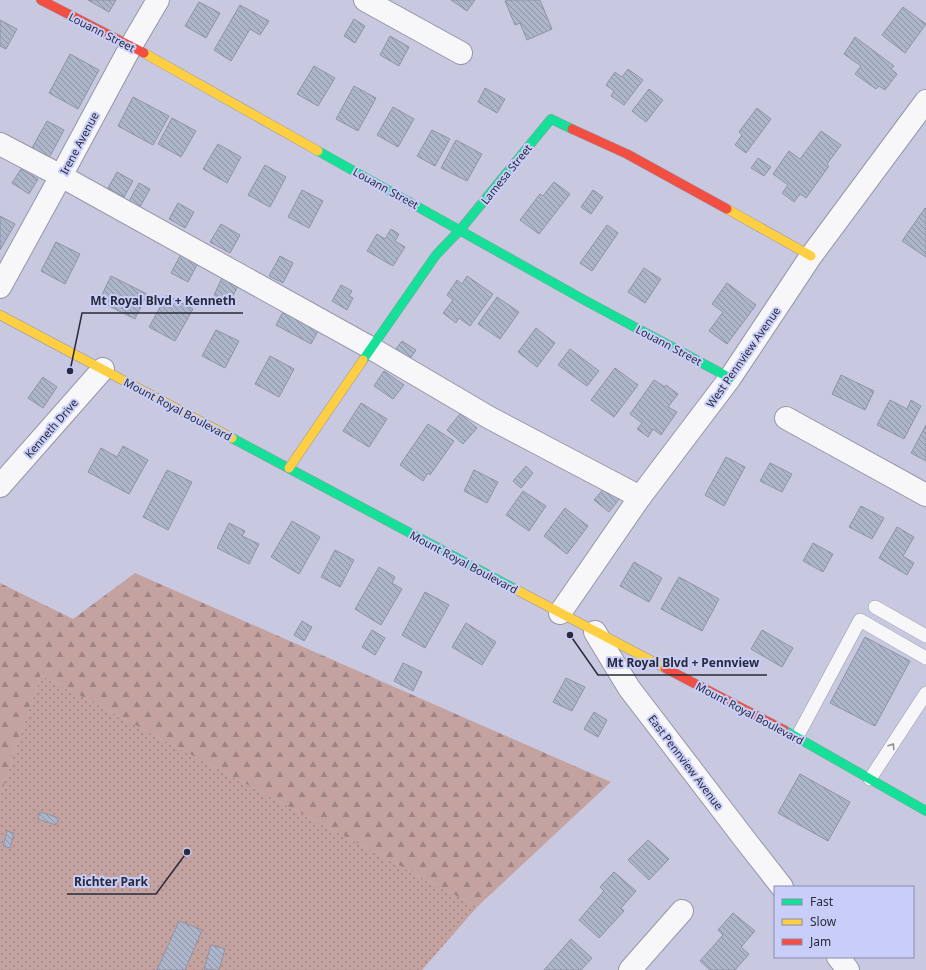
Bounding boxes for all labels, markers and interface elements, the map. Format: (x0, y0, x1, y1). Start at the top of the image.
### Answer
street label: Louann Street (66, 9, 138, 55)
street label: Irene Avenue (56, 109, 102, 177)
street label: Lamesa Street (477, 141, 535, 207)
street label: Louann Street (351, 164, 421, 212)
callout: Mt Royal Blvd + Kenneth (82, 289, 243, 313)
text: Mt Royal Blvd + Kenneth (90, 292, 236, 309)
street label: West Pennview Avenue (703, 304, 783, 410)
street label: Louann Street (633, 321, 705, 369)
street label: Mount Royal Boulevard (121, 374, 235, 444)
street label: Kenneth Drive (21, 395, 81, 461)
street label: Mount Royal Boulevard (407, 527, 521, 597)
callout: Mt Royal Blvd + Pennview (598, 651, 767, 675)
text: Mt Royal Blvd + Pennview (607, 654, 760, 671)
street label: Mount Royal Boulevard (693, 678, 807, 748)
street label: East Pennview Avenue (645, 711, 727, 813)
one-way arrow (887, 743, 894, 750)
callout: Richter Park (67, 870, 156, 894)
text: Richter Park (74, 873, 148, 890)
legend (774, 886, 914, 958)
text: Fast (810, 893, 834, 910)
text: Slow (810, 913, 837, 930)
text: Jam (809, 933, 831, 950)

